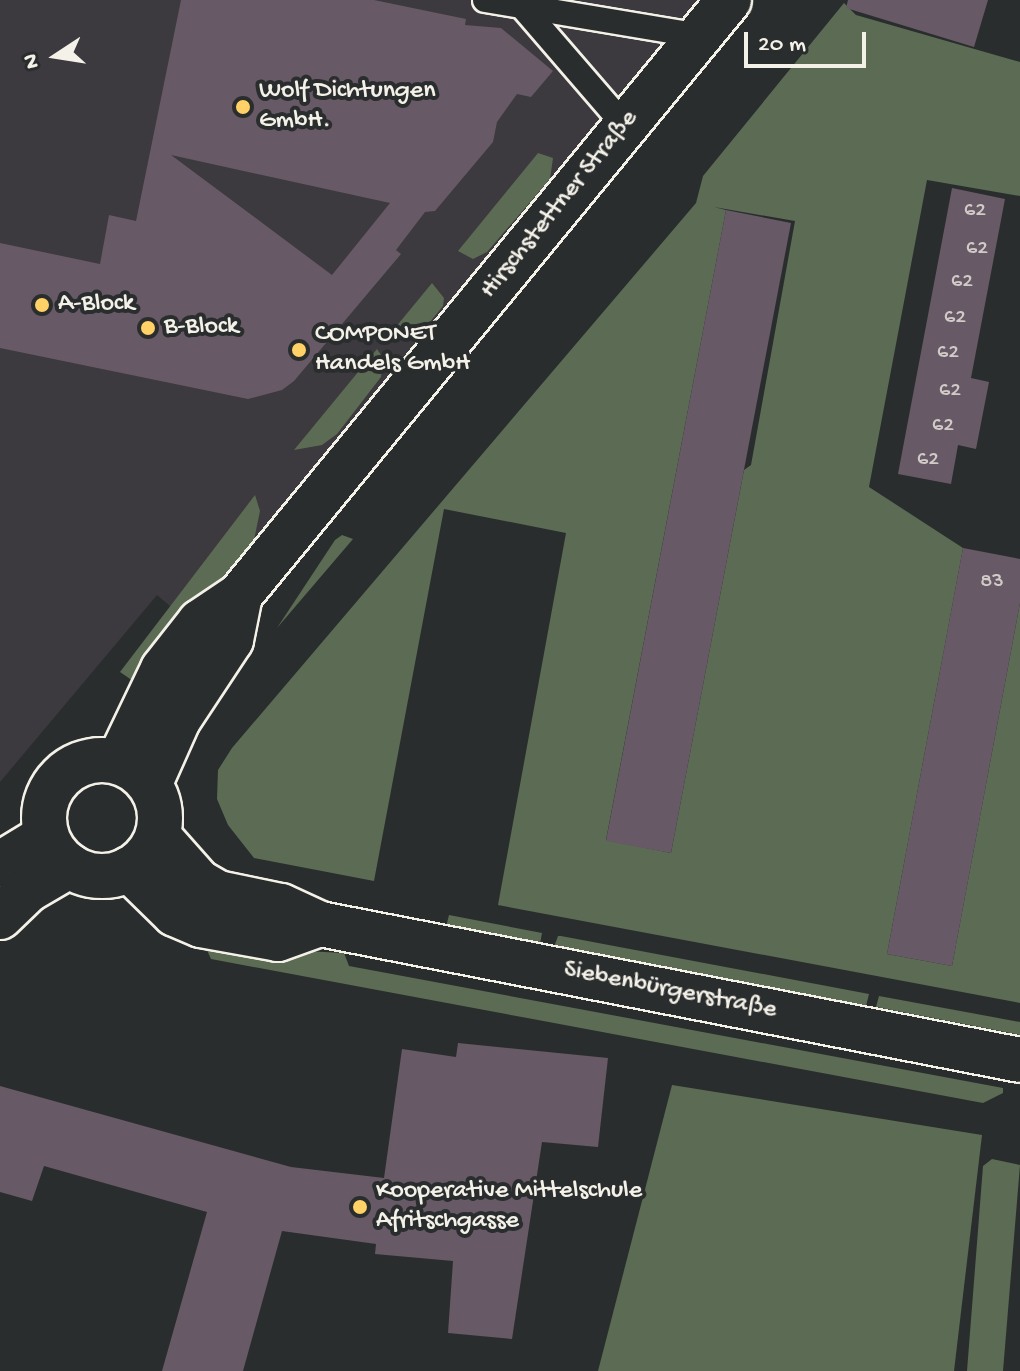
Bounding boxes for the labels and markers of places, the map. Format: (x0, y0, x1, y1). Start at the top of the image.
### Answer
place label: Wolf Dichtungen GmbH. (259, 76, 436, 138)
marker: Wolf Dichtungen GmbH. (234, 98, 252, 116)
place label: A-Block (58, 289, 134, 321)
marker: A-Block (33, 296, 51, 314)
place label: B-Block (164, 312, 238, 344)
marker: B-Block (139, 319, 157, 337)
place label: COMPONET Handels GmbH (315, 319, 470, 380)
marker: COMPONET Handels GmbH (290, 341, 308, 359)
place label: Kooperative Mittelschule Afritschgasse (376, 1176, 642, 1238)
marker: Kooperative Mittelschule Afritschgasse (351, 1198, 369, 1216)

